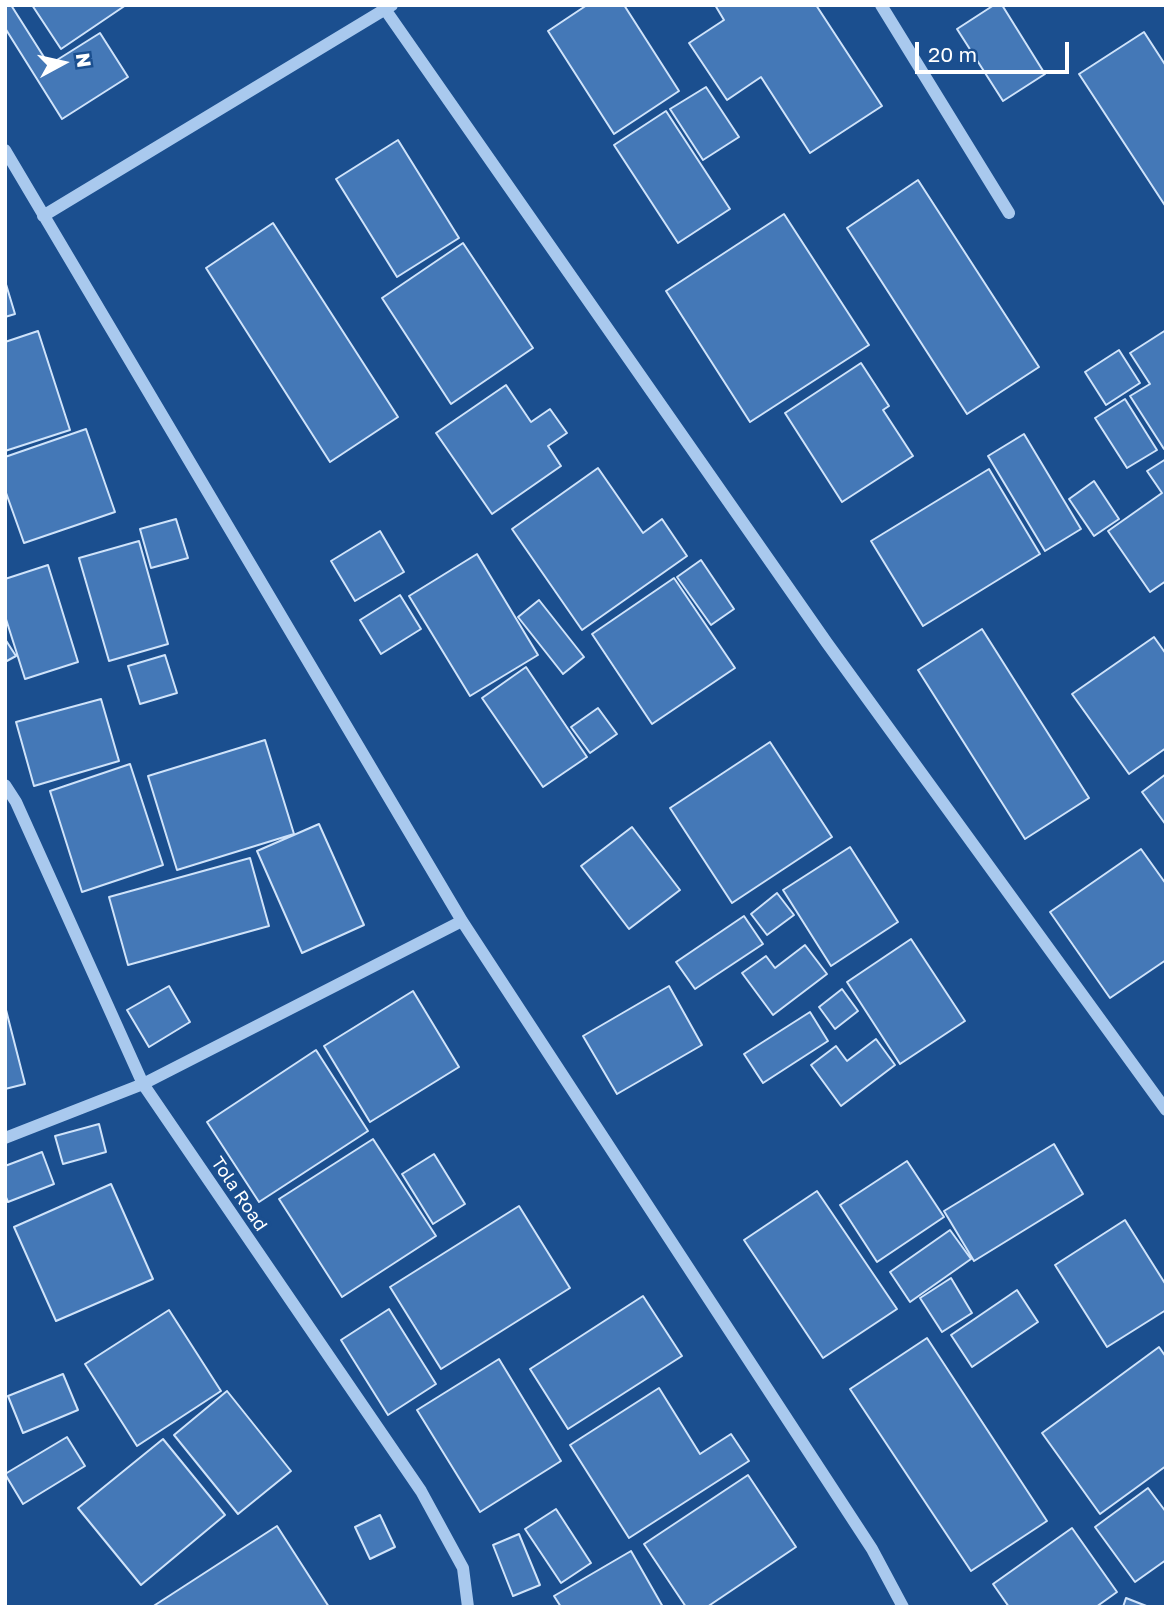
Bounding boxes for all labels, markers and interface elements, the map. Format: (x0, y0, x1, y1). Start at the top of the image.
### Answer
north arrow (28, 28, 98, 98)
scale bar (919, 28, 1073, 72)
text: 20 m (928, 41, 977, 67)
text: N (72, 51, 97, 69)
street label: Tola Road (206, 1153, 272, 1235)

